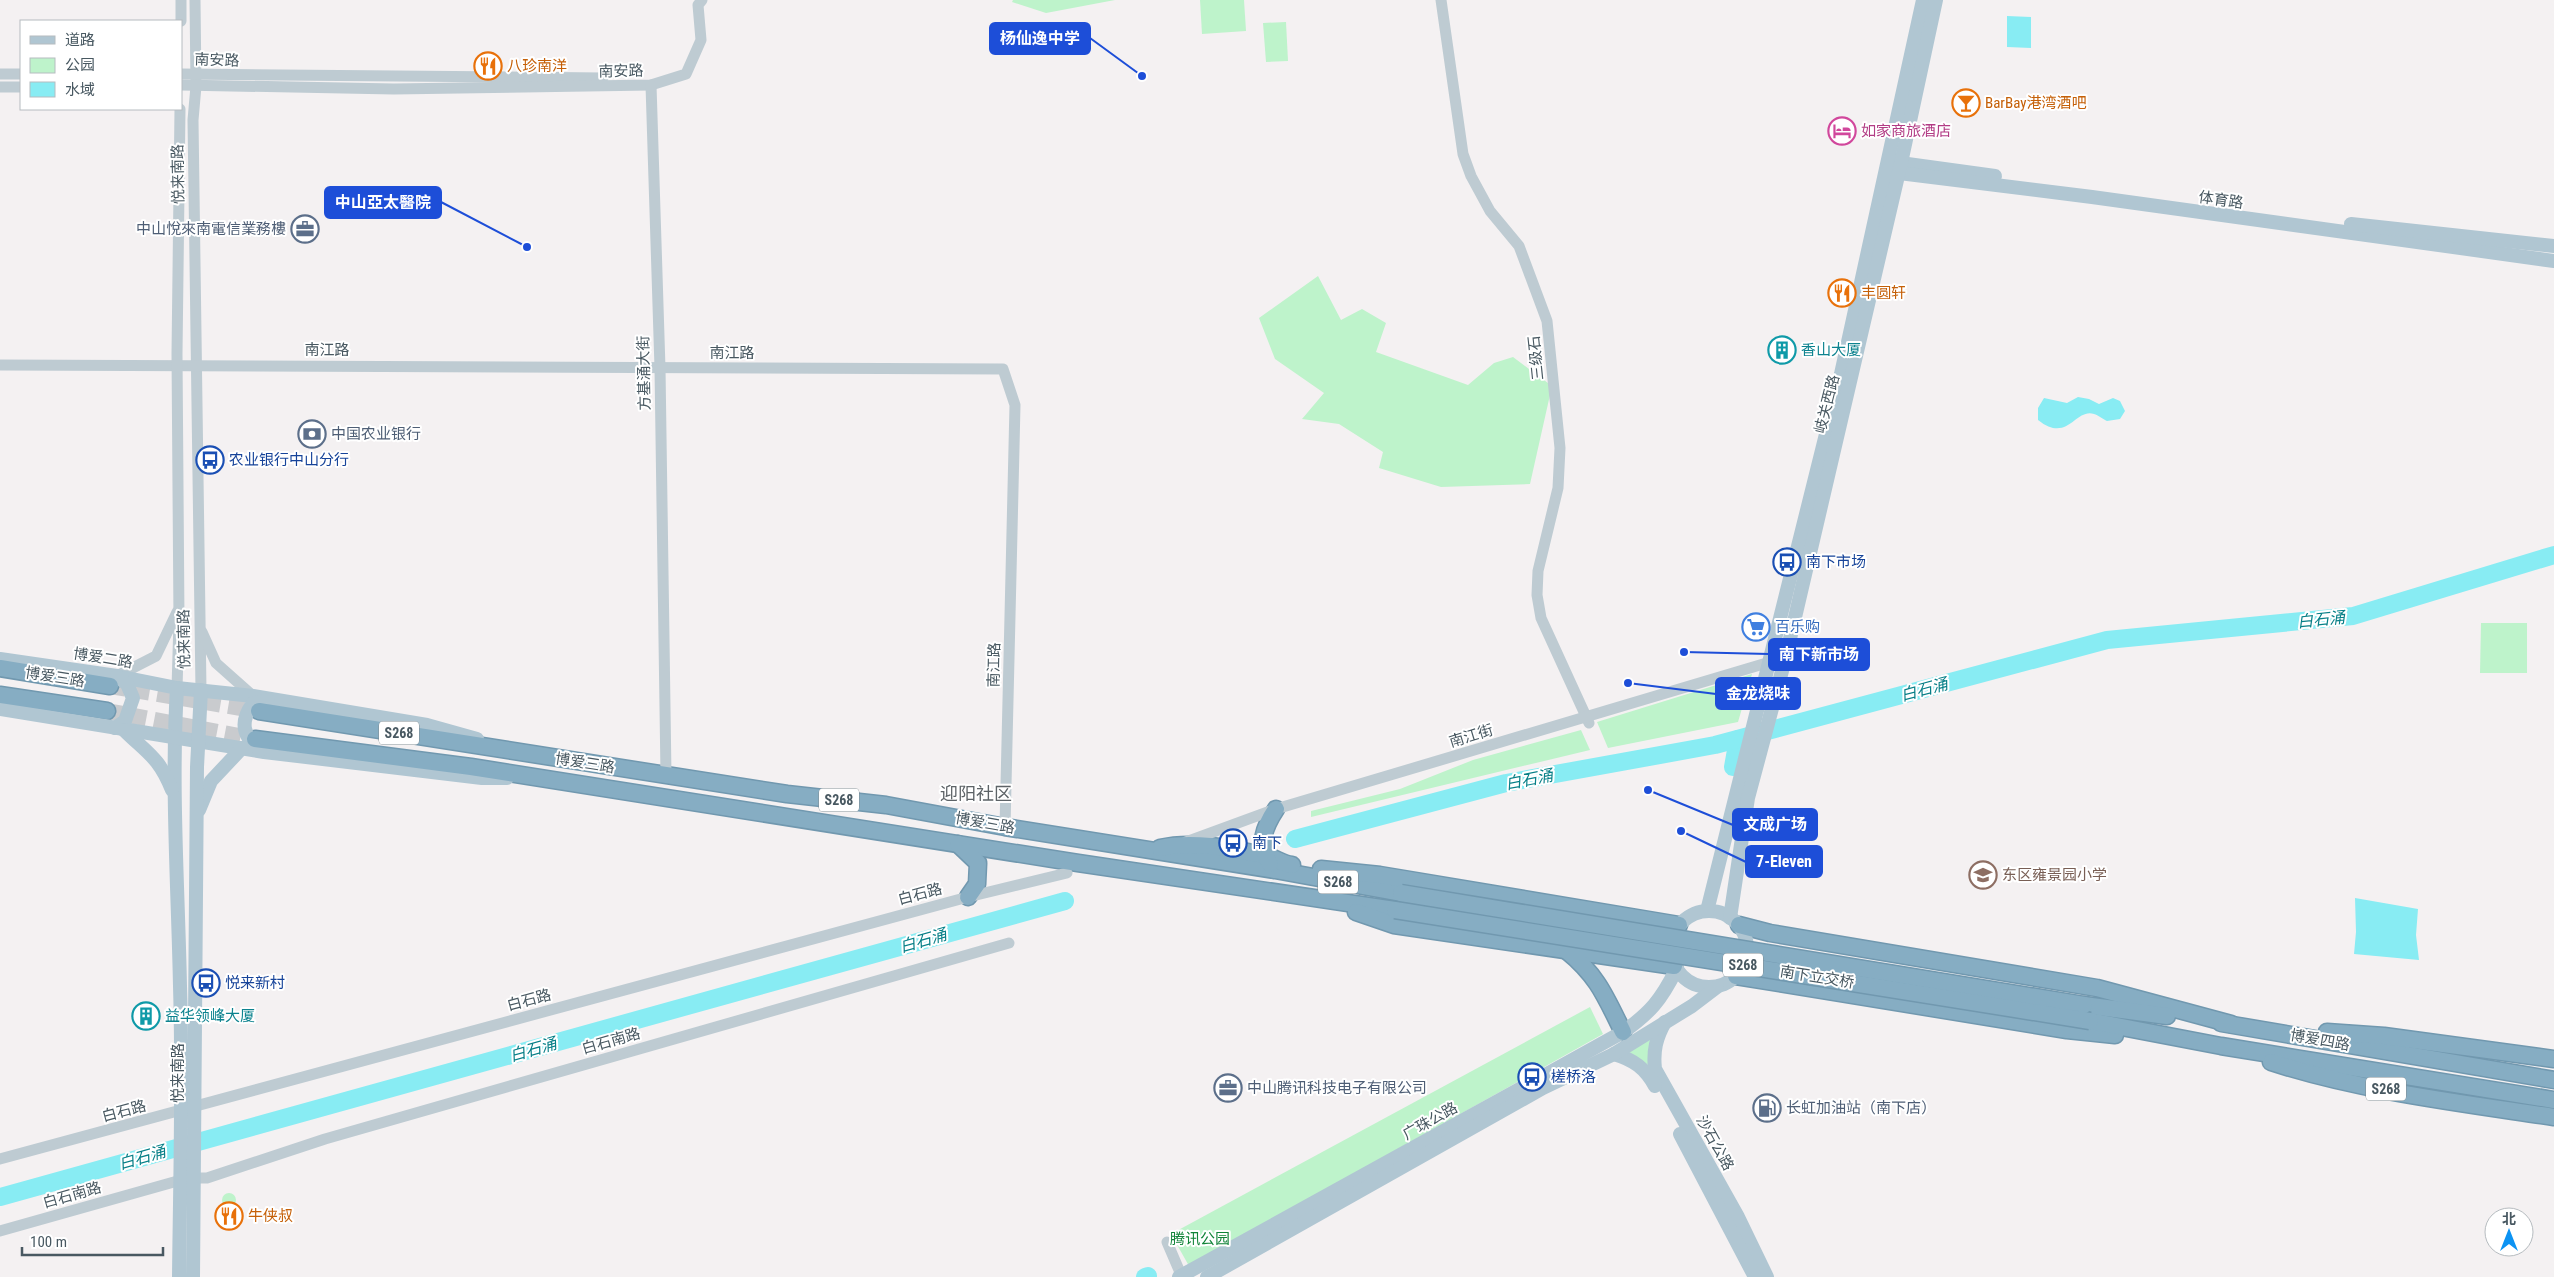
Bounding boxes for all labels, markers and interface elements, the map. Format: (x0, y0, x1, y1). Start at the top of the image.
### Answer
legend (20, 20, 182, 110)
callout: 杨仙逸中学 (990, 23, 1090, 54)
text: 杨仙逸中学 (1000, 29, 1080, 48)
text: 道路 (65, 31, 95, 49)
street label: 南安路 (194, 50, 240, 70)
restaurant icon: 八珍南洋 (473, 51, 503, 81)
text: 公园 (65, 56, 95, 74)
place label: 八珍南洋 (507, 57, 567, 75)
street label: 南安路 (598, 62, 644, 80)
text: 水域 (65, 81, 95, 99)
bar icon: BarBay港湾酒吧 (1951, 88, 1981, 118)
place label: BarBay港湾酒吧 (1985, 94, 2086, 112)
hotel icon: 如家商旅酒店 (1827, 116, 1857, 146)
place label: 如家商旅酒店 (1861, 122, 1951, 140)
street label: 悦来南路 (168, 144, 188, 204)
callout: 中山亞太醫院 (325, 187, 441, 218)
street label: 体育路 (2197, 188, 2245, 212)
text: 中山亞太醫院 (335, 193, 431, 212)
office icon: 中山悅來南電信業務樓 (290, 214, 320, 244)
place label: 中山悅來南電信業務樓 (136, 220, 286, 238)
restaurant icon: 丰圆轩 (1827, 278, 1857, 308)
place label: 丰圆轩 (1861, 284, 1906, 302)
street label: 方基涌大街 (634, 335, 654, 411)
street label: 三级石 (1525, 335, 1547, 381)
building icon: 香山大厦 (1767, 335, 1797, 365)
street label: 南江路 (304, 341, 350, 359)
place label: 香山大厦 (1801, 341, 1861, 359)
street label: 南江路 (709, 344, 755, 362)
street label: 岐关西路 (1811, 373, 1843, 435)
bank icon: 中国农业银行 (297, 419, 327, 449)
place label: 中国农业银行 (331, 425, 421, 443)
bus stop icon: 农业银行中山分行 (195, 445, 225, 475)
place label: 农业银行中山分行 (229, 451, 349, 469)
bus stop icon: 南下市场 (1772, 547, 1802, 577)
place label: 南下市场 (1806, 553, 1866, 571)
water label: 白石涌 (2296, 607, 2348, 631)
street label: 悦来南路 (174, 609, 194, 669)
supermarket icon: 百乐购 (1741, 612, 1771, 642)
place label: 百乐购 (1775, 618, 1820, 636)
callout: 南下新市场 (1769, 639, 1869, 670)
street label: 南江路 (985, 642, 1003, 688)
street label: 博爱二路 (72, 644, 134, 672)
text: 南下新市场 (1779, 645, 1859, 664)
street label: 博爱三路 (24, 663, 86, 691)
water label: 白石涌 (1898, 674, 1952, 705)
callout: 金龙烧味 (1716, 678, 1800, 709)
text: 金龙烧味 (1726, 684, 1790, 703)
road number: S268 (379, 721, 419, 744)
street label: 南江街 (1447, 721, 1495, 751)
street label: 博爱三路 (554, 749, 616, 777)
water label: 白石涌 (1504, 765, 1556, 793)
district label: 迎阳社区 (940, 783, 1012, 804)
road number: S268 (819, 788, 859, 812)
street label: 博爱三路 (954, 809, 1016, 837)
callout: 文成广场 (1733, 809, 1817, 840)
text: 文成广场 (1743, 815, 1807, 834)
bus stop icon: 南下 (1218, 828, 1248, 858)
place label: 南下 (1252, 834, 1282, 852)
callout: 7-Eleven (1746, 846, 1822, 877)
text: 7-Eleven (1756, 852, 1812, 871)
school or university icon: 东区雍景园小学 (1968, 860, 1998, 890)
place label: 东区雍景园小学 (2002, 866, 2107, 884)
road number: S268 (1318, 870, 1358, 894)
street label: 白石路 (896, 879, 944, 909)
water label: 白石涌 (897, 924, 951, 956)
road number: S268 (1723, 954, 1763, 976)
street label: 南下立交桥 (1779, 962, 1855, 992)
bus stop icon: 悦来新村 (191, 968, 221, 998)
place label: 悦来新村 (225, 974, 285, 992)
street label: 白石路 (505, 985, 553, 1015)
building icon: 益华领峰大厦 (131, 1001, 161, 1031)
place label: 益华领峰大厦 (165, 1007, 255, 1025)
street label: 白石南路 (580, 1024, 642, 1058)
street label: 博爱四路 (2289, 1026, 2351, 1054)
water label: 白石涌 (507, 1033, 561, 1065)
street label: 悦来南路 (169, 1043, 187, 1103)
bus stop icon: 槎桥洛 (1517, 1062, 1547, 1092)
place label: 槎桥洛 (1551, 1068, 1596, 1086)
office icon: 中山腾讯科技电子有限公司 (1213, 1073, 1243, 1103)
road number: S268 (2366, 1078, 2406, 1100)
place label: 中山腾讯科技电子有限公司 (1247, 1079, 1427, 1097)
fuel station icon: 长虹加油站（南下店） (1752, 1093, 1782, 1123)
street label: 白石路 (100, 1096, 148, 1126)
street label: 广珠公路 (1399, 1099, 1461, 1143)
place label: 长虹加油站（南下店） (1786, 1099, 1936, 1117)
street label: 沙石公路 (1693, 1112, 1737, 1174)
water label: 白石涌 (116, 1141, 170, 1173)
street label: 白石南路 (41, 1178, 103, 1212)
restaurant icon: 牛侠叔 (214, 1201, 244, 1231)
place label: 牛侠叔 (248, 1207, 293, 1225)
north arrow (2484, 1207, 2534, 1257)
text: 北 (2502, 1211, 2516, 1227)
scale bar (22, 1224, 164, 1256)
park label: 腾讯公园 (1170, 1230, 1230, 1248)
text: 100 m (30, 1233, 67, 1251)

